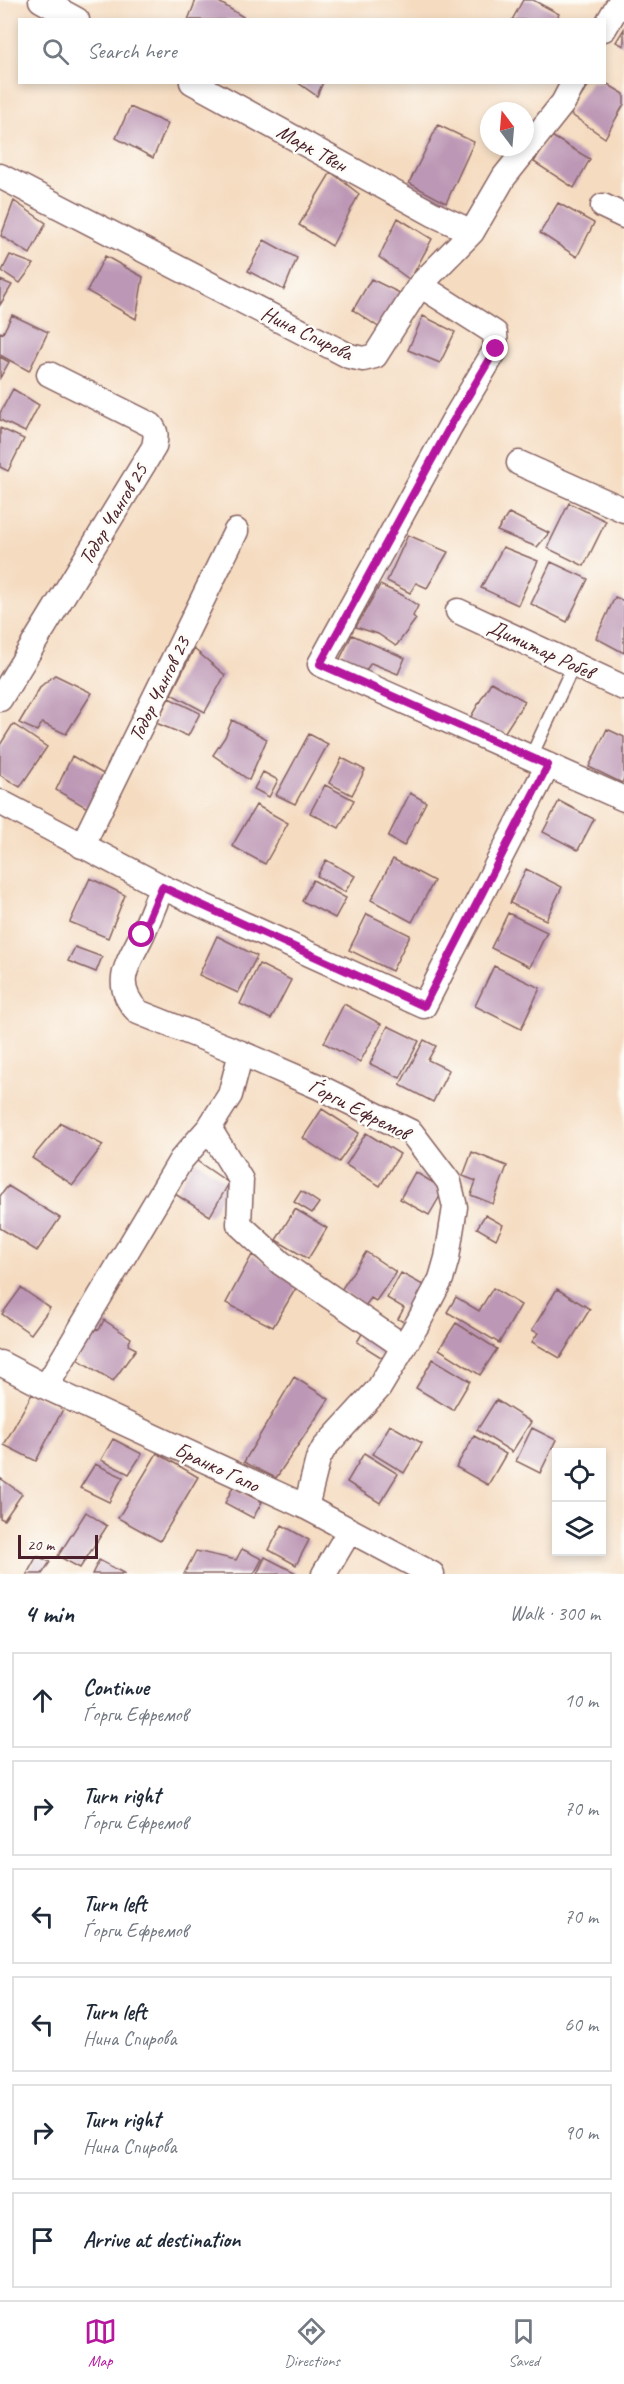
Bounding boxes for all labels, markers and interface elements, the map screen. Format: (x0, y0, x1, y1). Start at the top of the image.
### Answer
search box (18, 18, 606, 84)
icon: search (39, 35, 72, 68)
text: Search here (87, 37, 177, 65)
north arrow (480, 102, 534, 156)
street label: Марк Твен (272, 118, 353, 179)
street label: Нина Спирова (257, 300, 358, 367)
route end (482, 335, 508, 361)
street label: Тодор Чангов 25 (73, 457, 154, 569)
street label: Димитар Робев (484, 613, 601, 686)
street label: Тодор Чангов 23 (122, 631, 196, 746)
route start (128, 921, 154, 947)
street label: Ѓорги Ефремов (304, 1072, 418, 1148)
street label: Бранко Гапо (171, 1436, 265, 1499)
map controls (552, 1448, 606, 1556)
button: locate (552, 1448, 606, 1502)
button: layers (552, 1502, 606, 1556)
scale bar (18, 1532, 98, 1560)
text: 20 m (27, 1535, 54, 1555)
text: 4 min (24, 1597, 74, 1630)
text: Walk · 300 m (510, 1601, 600, 1626)
text: Continue (83, 1674, 149, 1702)
icon: ahead (26, 1684, 59, 1717)
text: 10 m (564, 1688, 598, 1713)
text: Ѓорги Ефремов (83, 1702, 188, 1727)
text: Turn right (83, 1782, 160, 1810)
icon: right (26, 1792, 59, 1825)
text: 70 m (564, 1796, 598, 1821)
text: Ѓорги Ефремов (83, 1810, 188, 1835)
text: Turn left (83, 1890, 147, 1918)
icon: left (26, 1900, 59, 1933)
text: 70 m (564, 1904, 598, 1929)
text: Ѓорги Ефремов (83, 1918, 188, 1943)
text: Turn left (83, 1998, 147, 2026)
icon: left (26, 2008, 59, 2041)
text: 60 m (564, 2012, 598, 2037)
text: Нина Спирова (83, 2026, 177, 2051)
text: Turn right (83, 2106, 160, 2134)
icon: right (26, 2116, 59, 2149)
text: 90 m (564, 2120, 598, 2145)
text: Нина Спирова (83, 2134, 177, 2159)
icon: arrive (26, 2224, 59, 2257)
text: Arrive at destination (83, 2226, 240, 2254)
tab: Map (84, 2315, 117, 2371)
tab: Directions (284, 2315, 340, 2371)
tab: Saved (507, 2315, 540, 2371)

